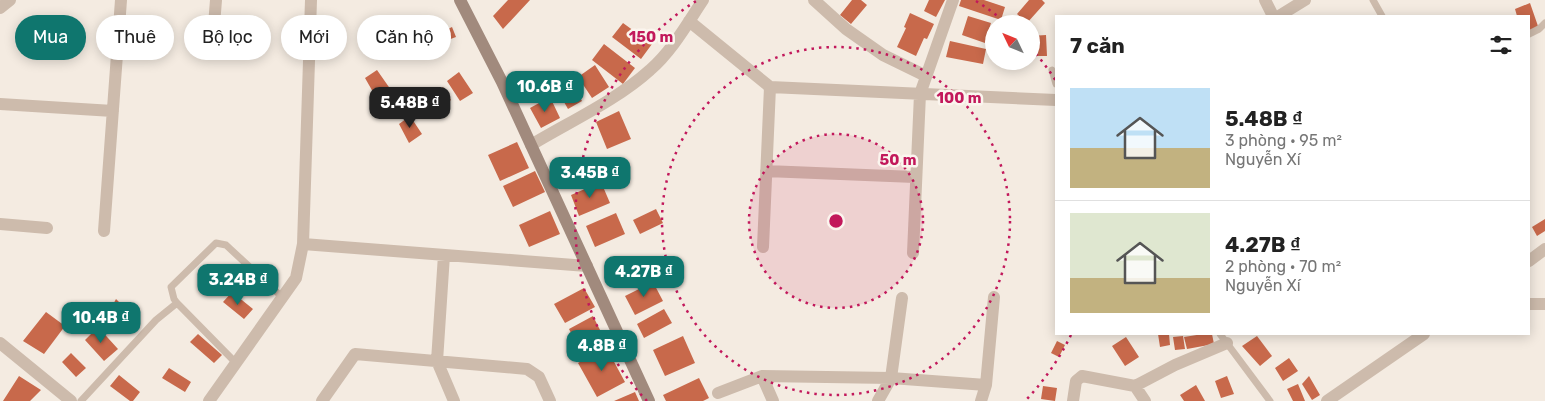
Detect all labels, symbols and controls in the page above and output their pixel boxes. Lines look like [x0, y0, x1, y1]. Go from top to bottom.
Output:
chip: Mua [15, 15, 86, 60]
chip: Thuê [96, 15, 174, 60]
chip: Bộ lọc [184, 15, 271, 60]
chip: Mới [281, 15, 347, 60]
chip: Căn hộ [357, 15, 451, 60]
north arrow [985, 15, 1040, 70]
map controls [985, 15, 1040, 70]
text: 150 m [629, 28, 673, 46]
icon: filters [1487, 31, 1515, 59]
text: 7 căn [1070, 33, 1125, 58]
pin: 10.6B ₫ [499, 70, 591, 113]
text: 10.6B ₫ [517, 77, 573, 96]
pin: 5.48B ₫ [364, 86, 456, 129]
text: 100 m [937, 89, 981, 107]
text: 5.48B ₫ [380, 93, 440, 112]
text: 5.48B ₫ [1225, 106, 1303, 131]
icon: home [1110, 108, 1170, 168]
text: 3 phòng · 95 m² [1225, 131, 1342, 150]
text: Nguyễn Xí [1225, 150, 1301, 169]
text: 50 m [880, 151, 916, 169]
pin: 3.45B ₫ [544, 156, 636, 199]
text: 3.45B ₫ [560, 163, 620, 182]
centre of rings [827, 212, 845, 230]
text: 4.27B ₫ [1225, 232, 1301, 257]
icon: home [1110, 233, 1170, 293]
pin: 4.27B ₫ [598, 256, 690, 298]
text: 2 phòng · 70 m² [1225, 257, 1341, 276]
text: 4.27B ₫ [615, 262, 673, 281]
pin: 3.24B ₫ [192, 264, 284, 306]
text: 3.24B ₫ [208, 270, 268, 289]
text: Nguyễn Xí [1225, 276, 1301, 295]
pin: 10.4B ₫ [55, 302, 147, 344]
text: 10.4B ₫ [73, 308, 129, 327]
pin: 4.8B ₫ [561, 330, 643, 372]
text: 4.8B ₫ [577, 336, 627, 355]

